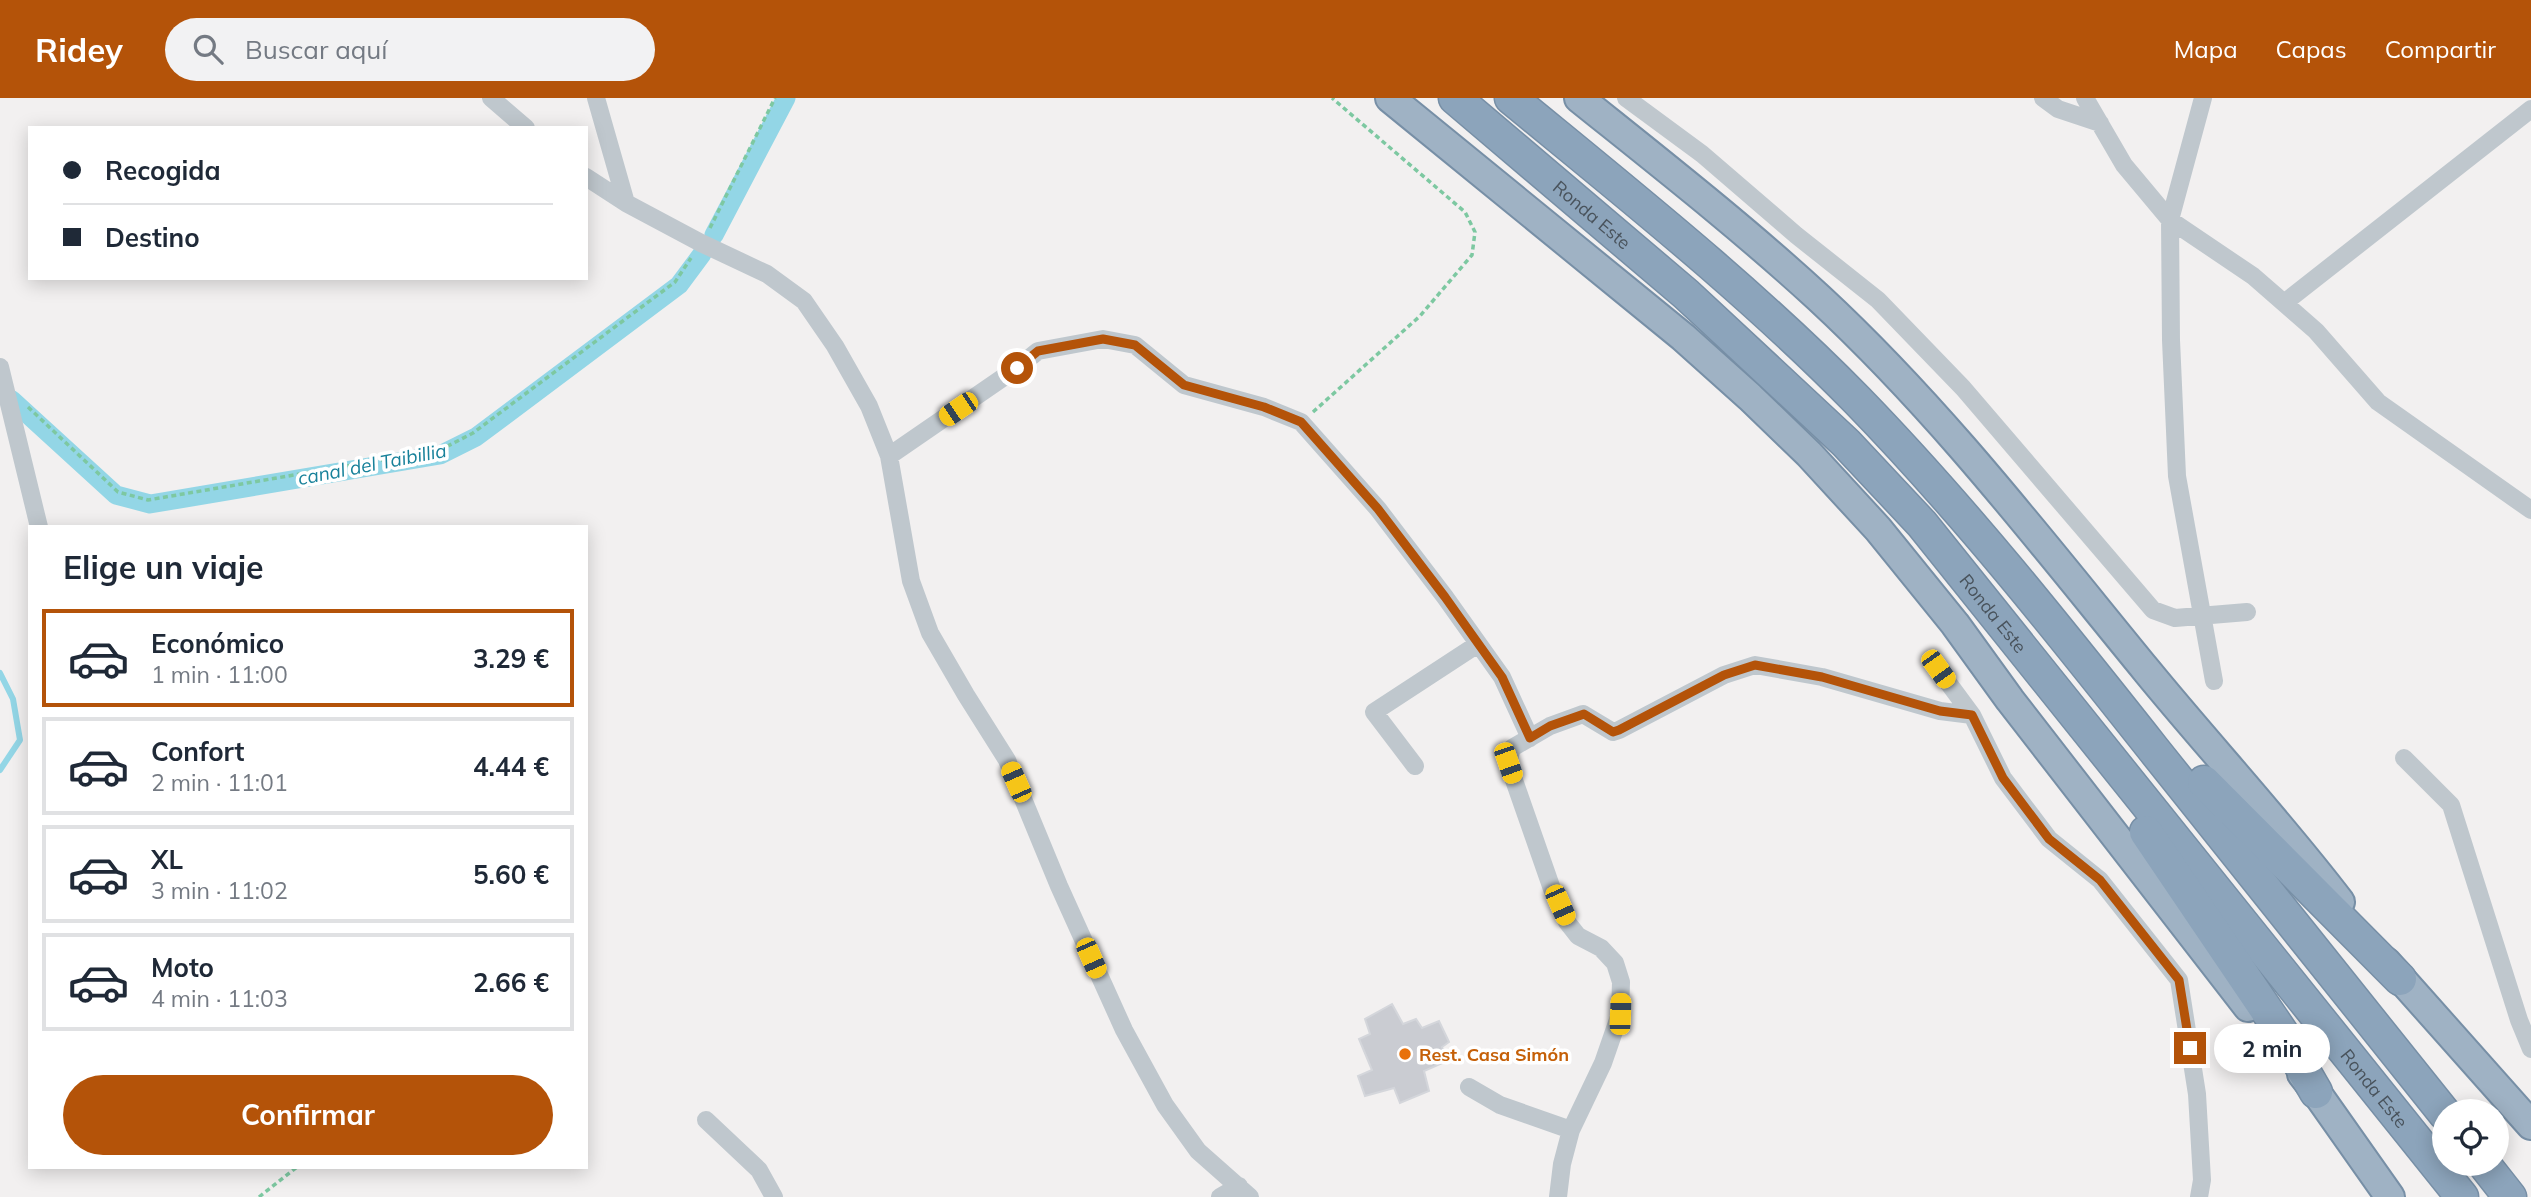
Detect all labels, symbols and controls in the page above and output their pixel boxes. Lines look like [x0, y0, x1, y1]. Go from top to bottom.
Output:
search box [165, 18, 655, 81]
text: Ridey [35, 29, 123, 70]
icon: search [189, 30, 227, 68]
text: Buscar aquí [245, 33, 388, 66]
text: Mapa [2174, 34, 2238, 64]
text: Capas [2276, 34, 2347, 64]
text: Compartir [2385, 34, 2496, 64]
text: Recogida [105, 154, 221, 187]
street label: Ronda Este [1549, 175, 1636, 254]
text: Destino [105, 221, 200, 254]
route start [1001, 352, 1033, 384]
car [935, 389, 982, 429]
water label: canal del Taibillia [296, 438, 448, 490]
text: Elige un viaje [63, 547, 264, 587]
street label: Ronda Este [1955, 569, 2032, 657]
icon: car [67, 627, 130, 690]
text: Económico [151, 627, 284, 660]
text: 3.29 € [473, 642, 549, 675]
car [1918, 646, 1959, 692]
text: 1 min · 11:00 [151, 660, 288, 689]
icon: car [67, 735, 130, 798]
text: Confort [151, 735, 244, 768]
car [1492, 740, 1525, 786]
text: 4.44 € [473, 750, 549, 783]
car [998, 759, 1035, 805]
text: 2 min · 11:01 [151, 768, 288, 797]
icon: car [67, 843, 130, 906]
text: XL [151, 843, 183, 876]
text: 5.60 € [473, 858, 549, 891]
text: 3 min · 11:02 [151, 876, 288, 905]
car [1542, 882, 1579, 928]
car [1073, 935, 1110, 981]
icon: car [67, 951, 130, 1014]
text: Moto [151, 951, 214, 984]
text: 2.66 € [473, 966, 549, 999]
text: 4 min · 11:03 [151, 984, 288, 1013]
car [1609, 993, 1632, 1035]
callout: 2 min [2214, 1024, 2330, 1072]
route end [2174, 1032, 2206, 1064]
text: 2 min [2242, 1034, 2302, 1063]
place label: Rest. Casa Simón [1419, 1043, 1569, 1066]
street label: Ronda Este [2336, 1044, 2413, 1132]
marker: Rest. Casa Simón [1397, 1046, 1413, 1062]
button: Confirmar [63, 1075, 553, 1155]
map controls [2432, 1099, 2509, 1176]
button: locate [2432, 1099, 2509, 1176]

